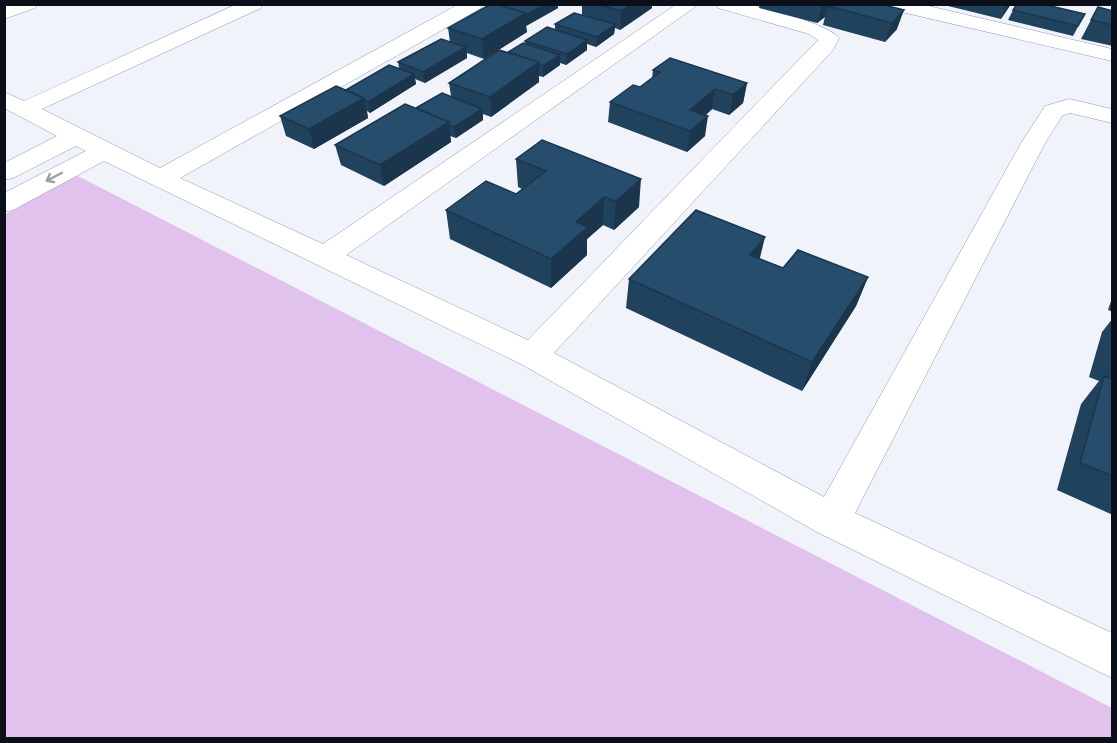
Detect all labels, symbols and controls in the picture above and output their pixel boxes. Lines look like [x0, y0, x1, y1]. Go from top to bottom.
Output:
one-way arrow [46, 171, 63, 183]

